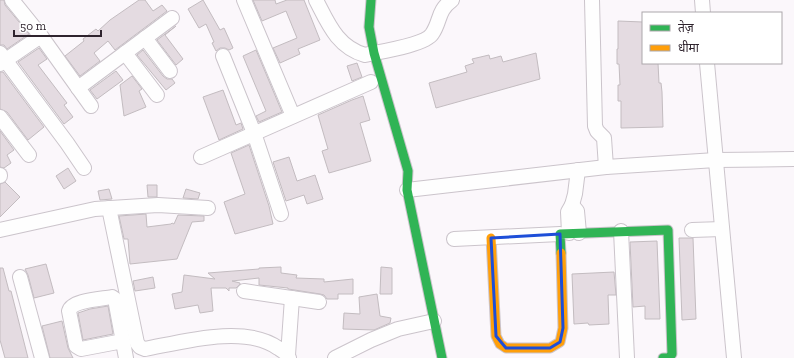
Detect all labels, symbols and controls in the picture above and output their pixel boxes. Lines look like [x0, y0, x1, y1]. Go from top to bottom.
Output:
scale bar [14, 12, 101, 38]
legend [642, 12, 782, 64]
text: 50 m [20, 19, 47, 33]
text: तेज़ [678, 20, 695, 35]
text: धीमा [678, 40, 700, 55]

